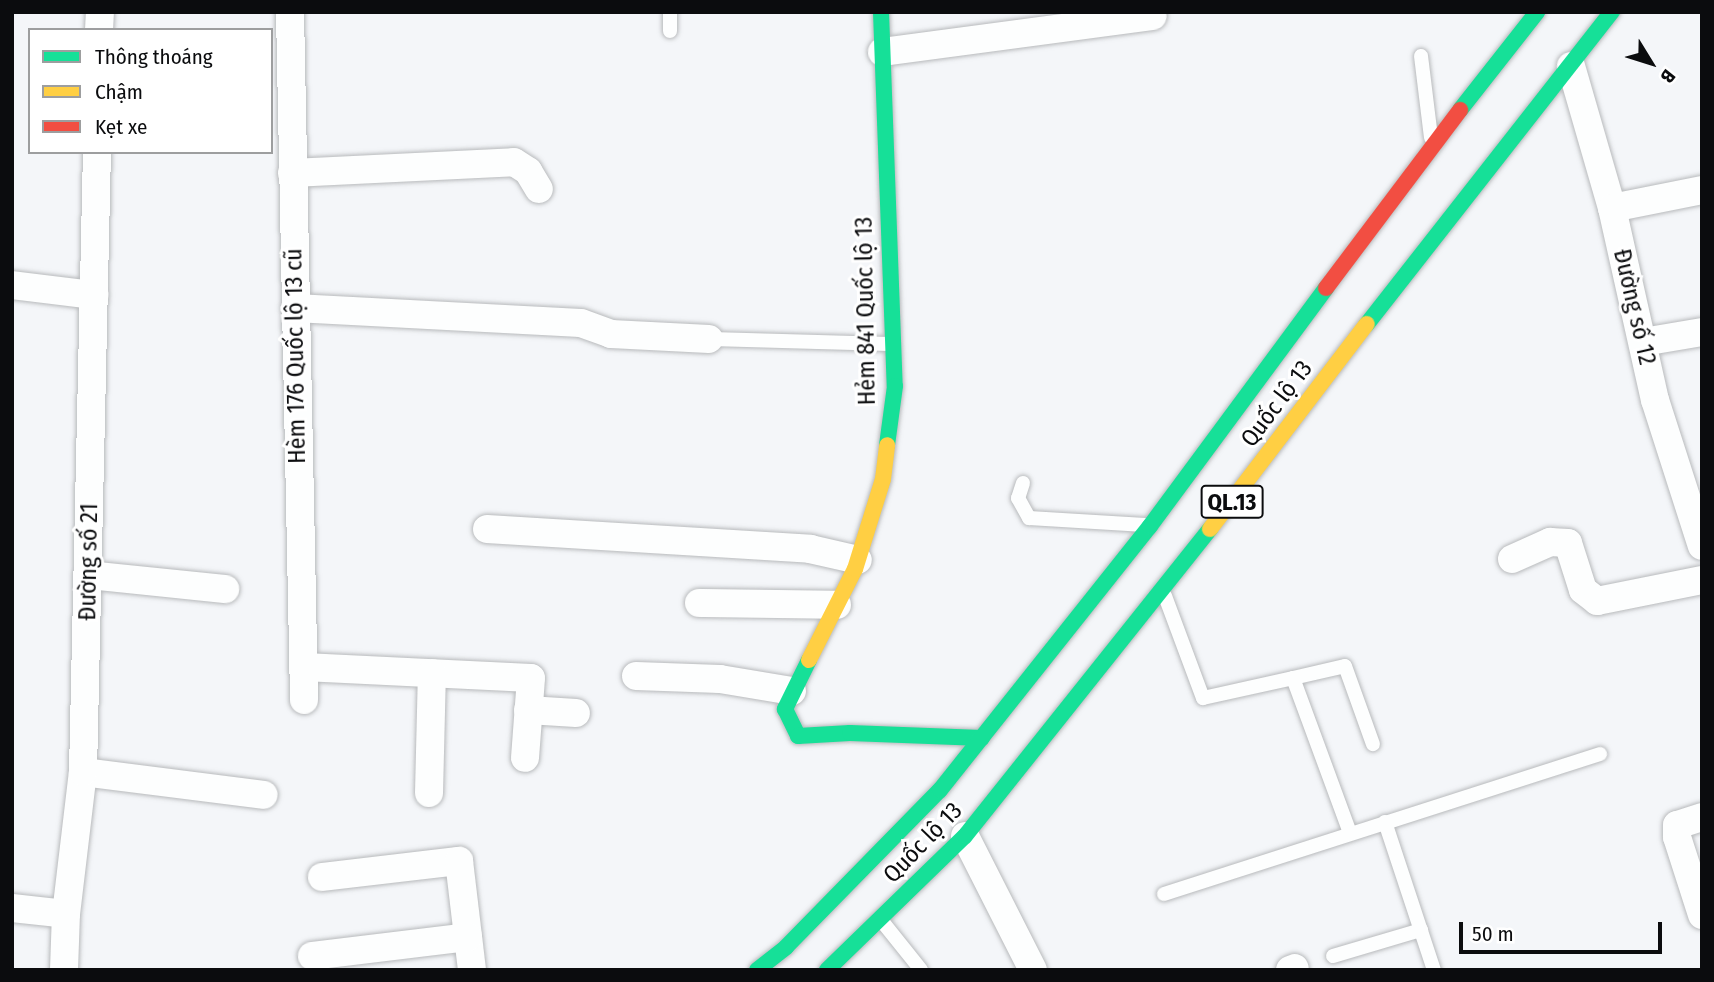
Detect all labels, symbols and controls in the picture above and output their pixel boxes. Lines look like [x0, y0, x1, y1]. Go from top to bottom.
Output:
legend [28, 28, 273, 154]
north arrow [1616, 28, 1686, 98]
text: Thông thoáng [95, 44, 213, 70]
text: B [1656, 65, 1680, 88]
text: Chậm [95, 79, 143, 105]
text: Kẹt xe [95, 114, 147, 140]
street label: Hẻm 841 Quốc lộ 13 [850, 216, 882, 406]
street label: Đường số 12 [1607, 246, 1661, 368]
street label: Hèm 176 Quốc lộ 13 cũ [280, 248, 312, 464]
street label: Quốc lộ 13 [1235, 355, 1319, 453]
road number: QL.13 [1200, 482, 1264, 522]
street label: Đường số 21 [74, 503, 104, 621]
street label: Quốc lộ 13 [878, 797, 968, 889]
scale bar [1462, 908, 1665, 952]
text: 50 m [1472, 921, 1514, 947]

